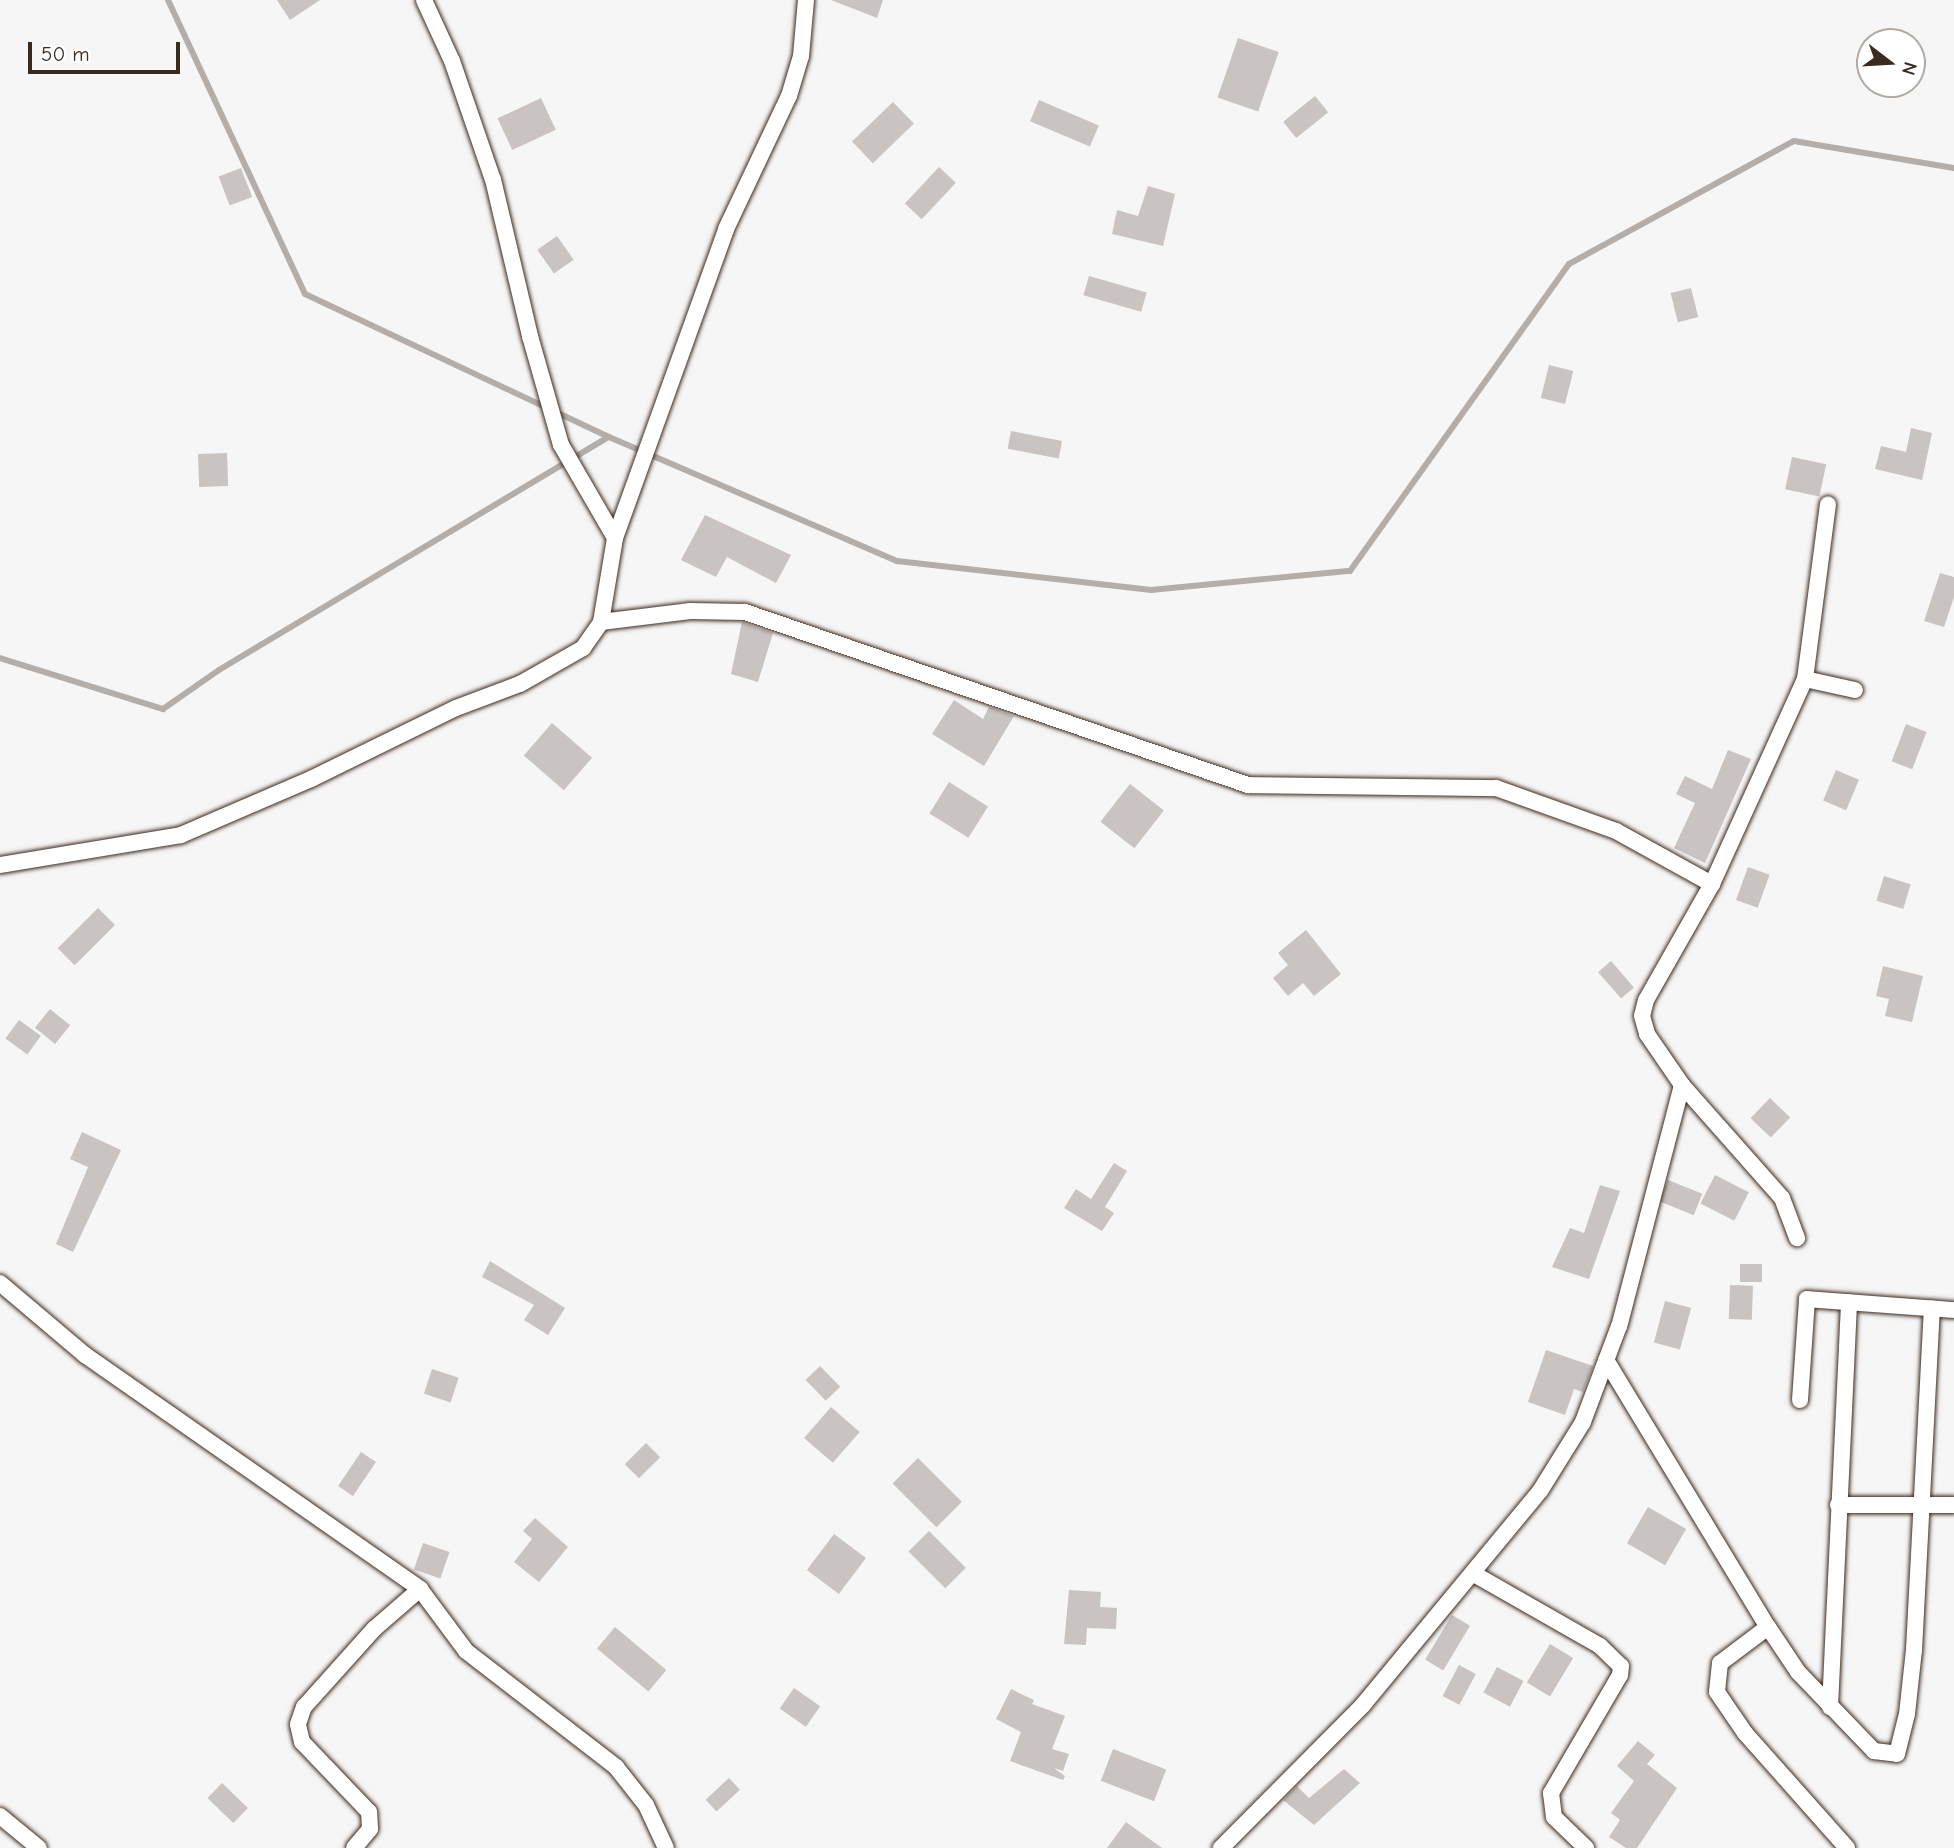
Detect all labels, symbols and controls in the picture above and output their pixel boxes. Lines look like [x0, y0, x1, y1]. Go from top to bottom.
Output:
scale bar [32, 28, 184, 72]
north arrow [1856, 28, 1926, 98]
text: 50 m [41, 42, 90, 66]
text: N [1897, 59, 1922, 78]

